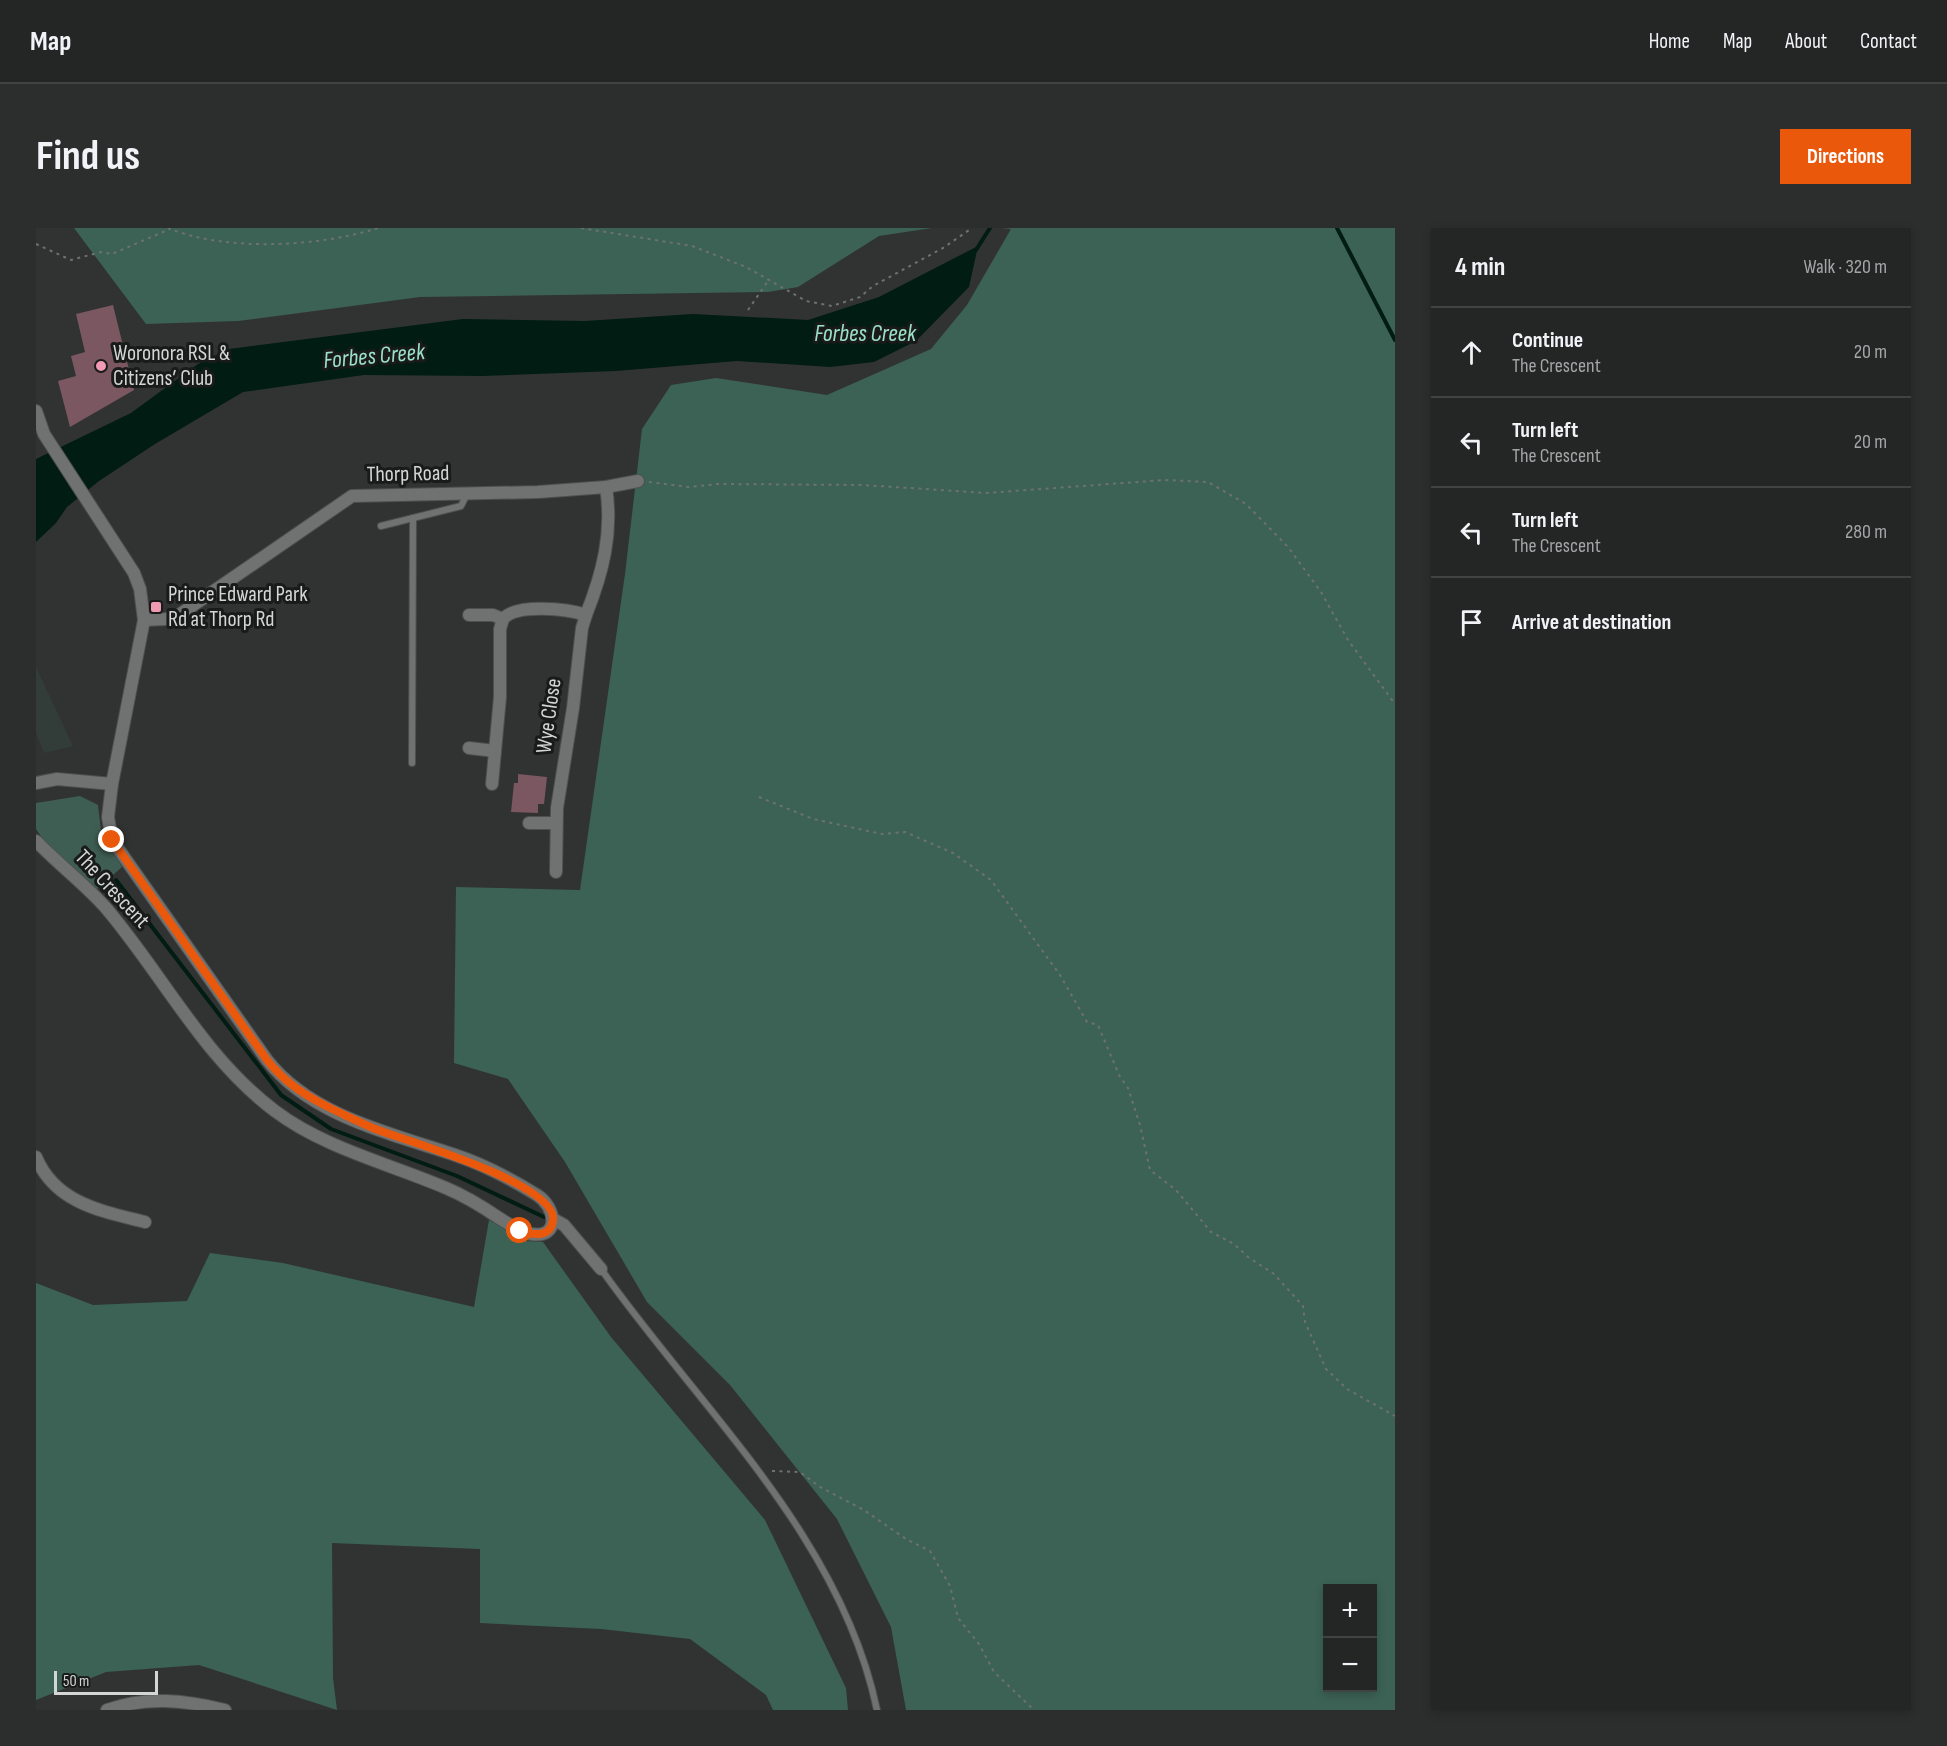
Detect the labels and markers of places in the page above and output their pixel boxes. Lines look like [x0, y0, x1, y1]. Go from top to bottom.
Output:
place label: Woronora RSL & Citizens’ Club [113, 340, 230, 392]
marker: Woronora RSL & Citizens’ Club [94, 359, 108, 373]
place label: Prince Edward Park Rd at Thorp Rd [168, 581, 308, 633]
marker: Prince Edward Park Rd at Thorp Rd [149, 600, 163, 614]

